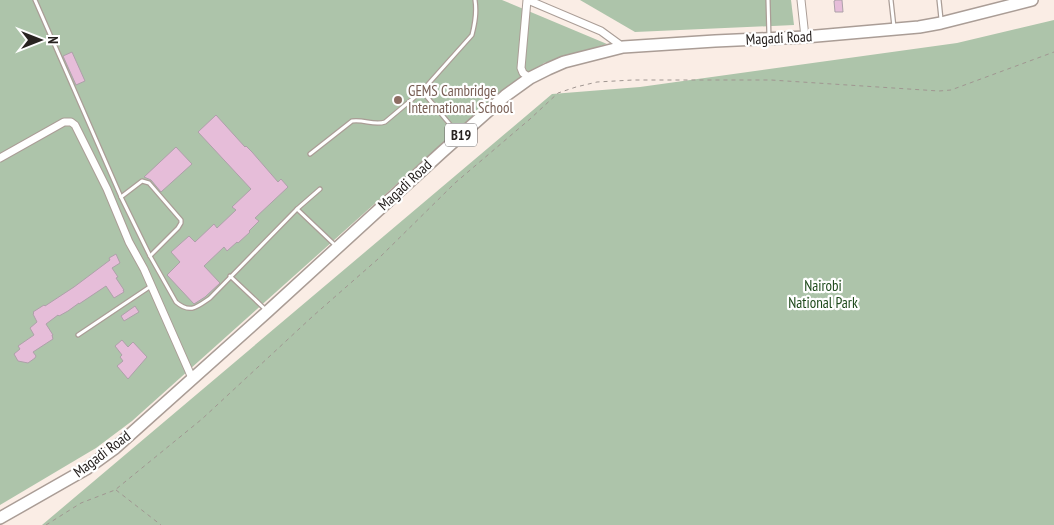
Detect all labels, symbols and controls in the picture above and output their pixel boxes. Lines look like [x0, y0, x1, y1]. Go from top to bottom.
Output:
north arrow [15, 15, 65, 65]
street label: Magadi Road [745, 26, 813, 49]
text: N [44, 36, 62, 44]
place label: GEMS Cambridge International School [408, 81, 513, 117]
marker: GEMS Cambridge International School [392, 94, 404, 106]
road number: B19 [445, 124, 477, 146]
street label: Magadi Road [374, 155, 435, 214]
park label: Nairobi National Park [788, 276, 858, 312]
street label: Magadi Road [69, 426, 134, 481]

